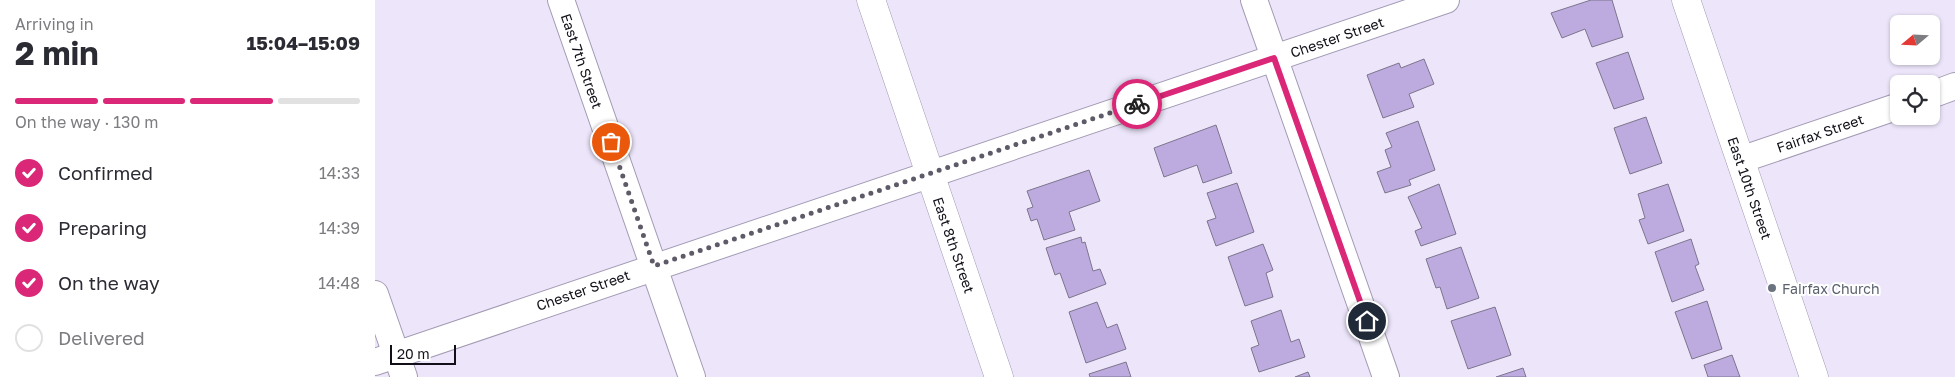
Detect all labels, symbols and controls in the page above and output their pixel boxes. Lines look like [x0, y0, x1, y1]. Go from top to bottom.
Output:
street label: East 7th Street [558, 11, 606, 111]
street label: Chester Street [1288, 13, 1386, 61]
text: Arriving in [15, 14, 94, 34]
north arrow [1890, 15, 1940, 65]
map controls [1890, 15, 1940, 125]
text: 15:04–15:09 [246, 31, 360, 54]
text: 2 min [15, 34, 99, 72]
button: locate [1890, 75, 1940, 125]
courier [1112, 79, 1162, 129]
icon: bike [1123, 90, 1151, 118]
street label: Fairfax Street [1774, 110, 1866, 156]
text: On the way · 130 m [15, 112, 159, 132]
pin [590, 121, 632, 163]
icon: bag [597, 128, 625, 156]
street label: East 10th Street [1724, 134, 1776, 242]
icon: check [15, 159, 43, 187]
text: Confirmed [58, 161, 153, 184]
text: 14:33 [319, 163, 360, 183]
street label: East 8th Street [930, 195, 978, 295]
icon: check [15, 214, 43, 242]
text: Preparing [58, 216, 147, 239]
text: 14:39 [319, 218, 360, 238]
street label: Chester Street [534, 266, 632, 314]
icon: check [15, 269, 43, 297]
text: On the way [58, 271, 160, 294]
text: 14:48 [318, 273, 360, 293]
place label: Fairfax Church [1782, 280, 1880, 297]
marker: Fairfax Church [1766, 282, 1778, 294]
pin [1346, 300, 1388, 342]
icon: home [1353, 307, 1381, 335]
text: Delivered [58, 326, 145, 349]
scale bar [390, 342, 456, 365]
text: 20 m [397, 345, 430, 362]

